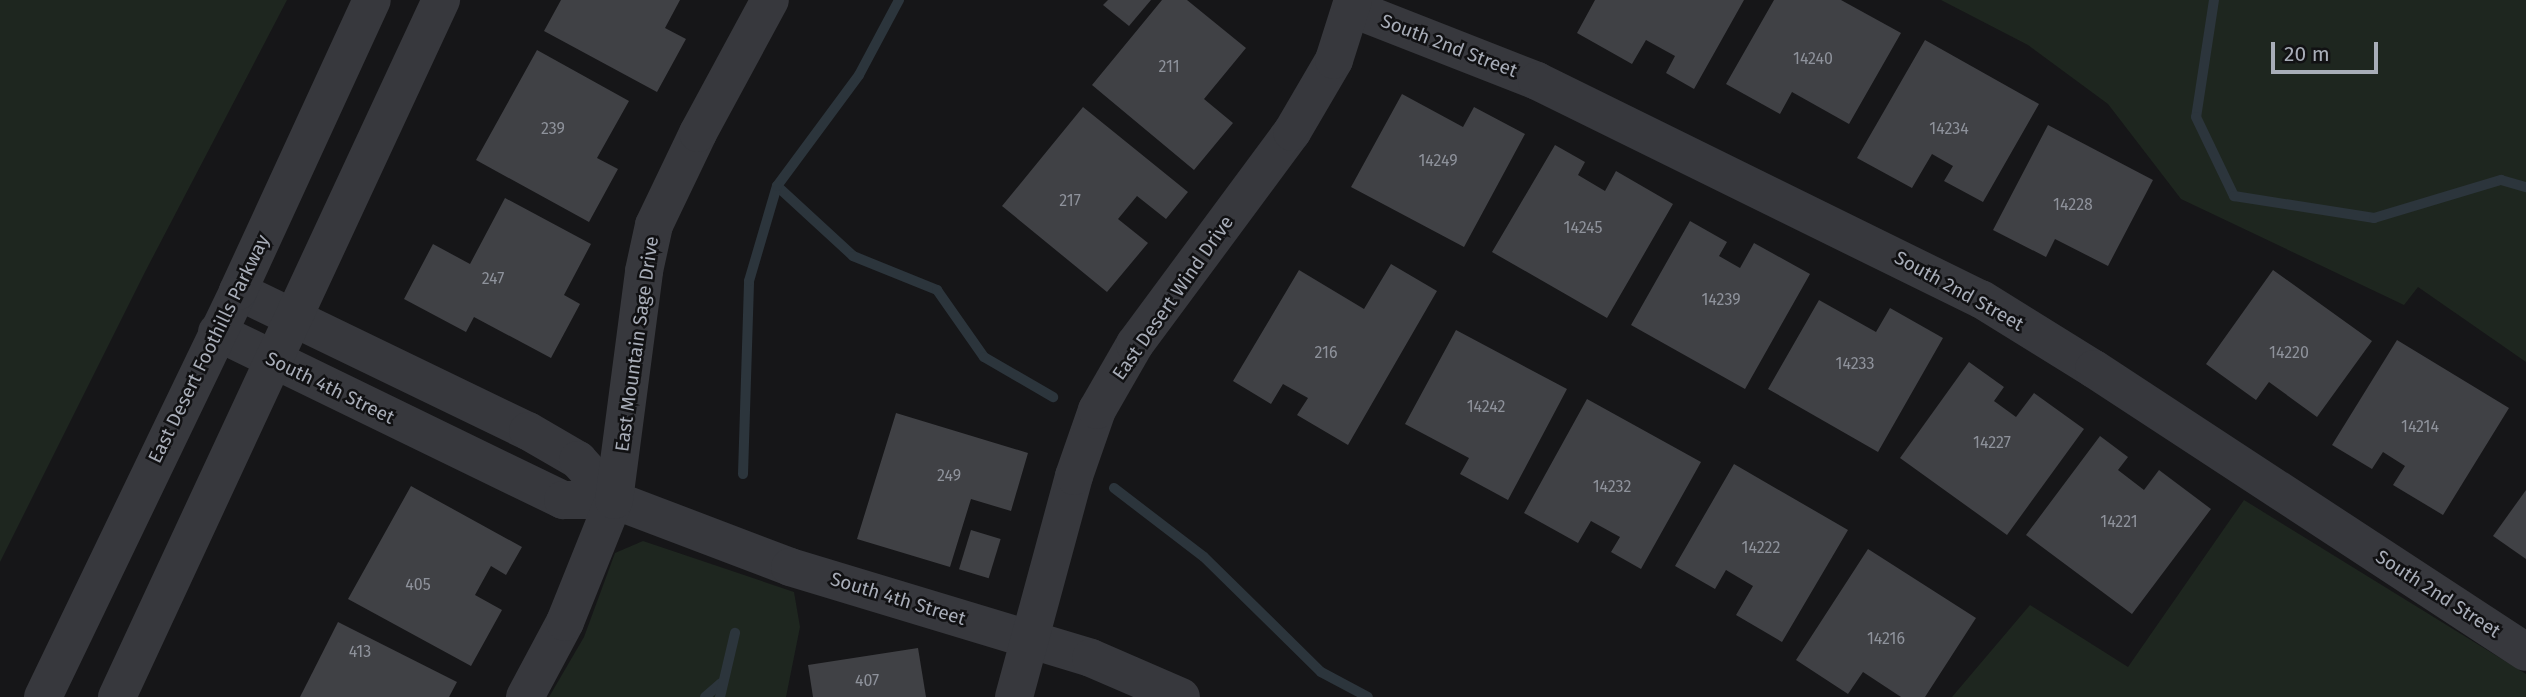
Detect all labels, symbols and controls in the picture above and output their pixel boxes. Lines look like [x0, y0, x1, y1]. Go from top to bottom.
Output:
street label: South 2nd Street [1378, 10, 1520, 82]
scale bar [2274, 28, 2381, 72]
text: 20 m [2284, 41, 2330, 67]
house number: 14240 [1793, 49, 1833, 69]
house number: 211 [1158, 57, 1180, 77]
house number: 239 [541, 119, 565, 139]
house number: 14234 [1929, 119, 1969, 139]
house number: 14249 [1418, 151, 1458, 171]
house number: 217 [1059, 191, 1081, 211]
house number: 14228 [2053, 195, 2093, 215]
street label: East Desert Wind Drive [1108, 212, 1238, 384]
house number: 14245 [1564, 218, 1602, 238]
street label: East Desert Foothills Parkway [144, 231, 274, 467]
street label: East Mountain Sage Drive [611, 235, 663, 453]
street label: South 2nd Street [1890, 246, 2028, 336]
house number: 247 [482, 269, 504, 289]
house number: 14239 [1701, 290, 1741, 310]
house number: 216 [1315, 343, 1337, 363]
house number: 14220 [2269, 343, 2309, 363]
street label: South 4th Street [262, 347, 398, 429]
house number: 14233 [1836, 354, 1874, 374]
house number: 14242 [1467, 397, 1505, 417]
house number: 14214 [2401, 417, 2439, 437]
house number: 14227 [1973, 433, 2011, 453]
house number: 249 [937, 466, 961, 486]
house number: 14232 [1593, 477, 1631, 497]
house number: 14221 [2100, 512, 2138, 532]
house number: 14222 [1742, 538, 1780, 558]
street label: South 2nd Street [2371, 545, 2505, 643]
street label: South 4th Street [828, 568, 968, 630]
house number: 405 [405, 575, 431, 595]
house number: 14216 [1867, 629, 1905, 649]
house number: 413 [349, 642, 371, 662]
house number: 407 [855, 671, 879, 691]

